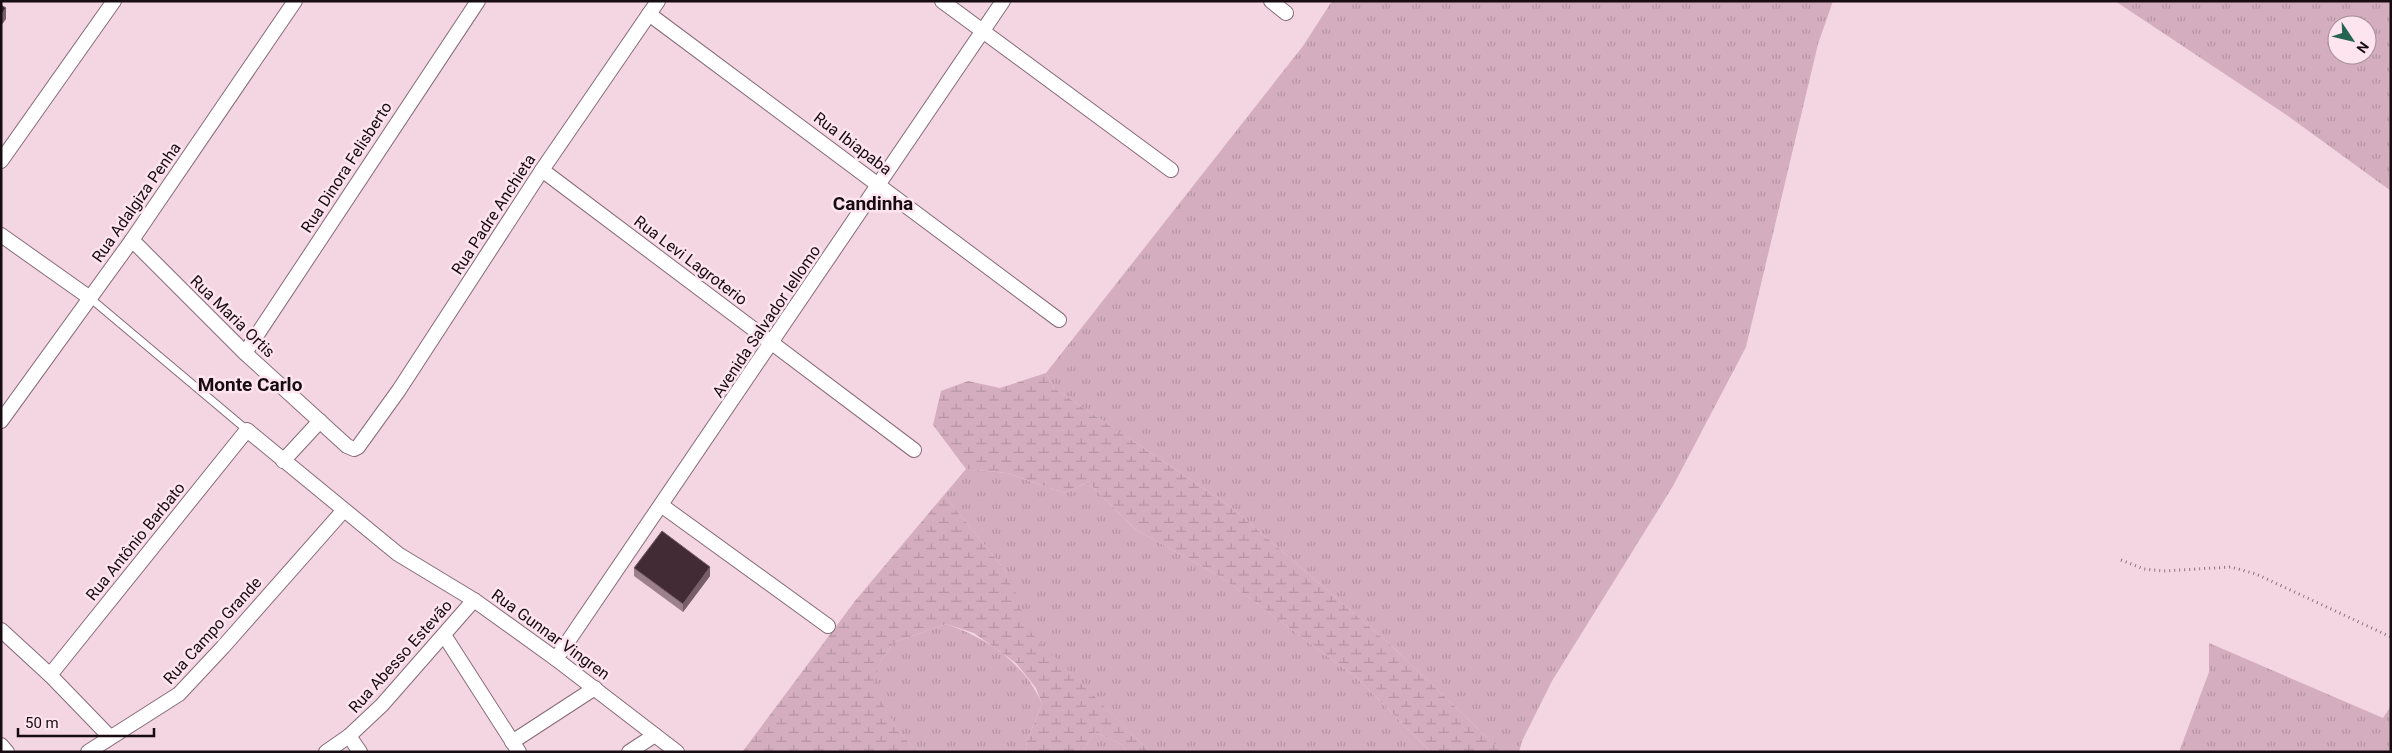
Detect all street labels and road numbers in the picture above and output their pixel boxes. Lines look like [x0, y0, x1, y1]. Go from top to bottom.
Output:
street label: Rua Dinora Felisberto [297, 98, 396, 236]
street label: Rua Ibiapaba [810, 108, 895, 179]
street label: Rua Adalgiza Penha [88, 139, 185, 266]
street label: Rua Padre Anchieta [447, 151, 539, 278]
street label: Rua Levi Lagroterio [630, 212, 751, 309]
street label: Avenida Salvador Iellomo [708, 242, 824, 401]
street label: Rua Maria Ortis [186, 271, 279, 361]
street label: Rua Antônio Barbato [82, 478, 189, 604]
street label: Rua Campo Grande [159, 573, 265, 688]
street label: Rua Gunnar Vingren [488, 585, 613, 684]
street label: Rua Abesso Estevão [345, 596, 456, 717]

